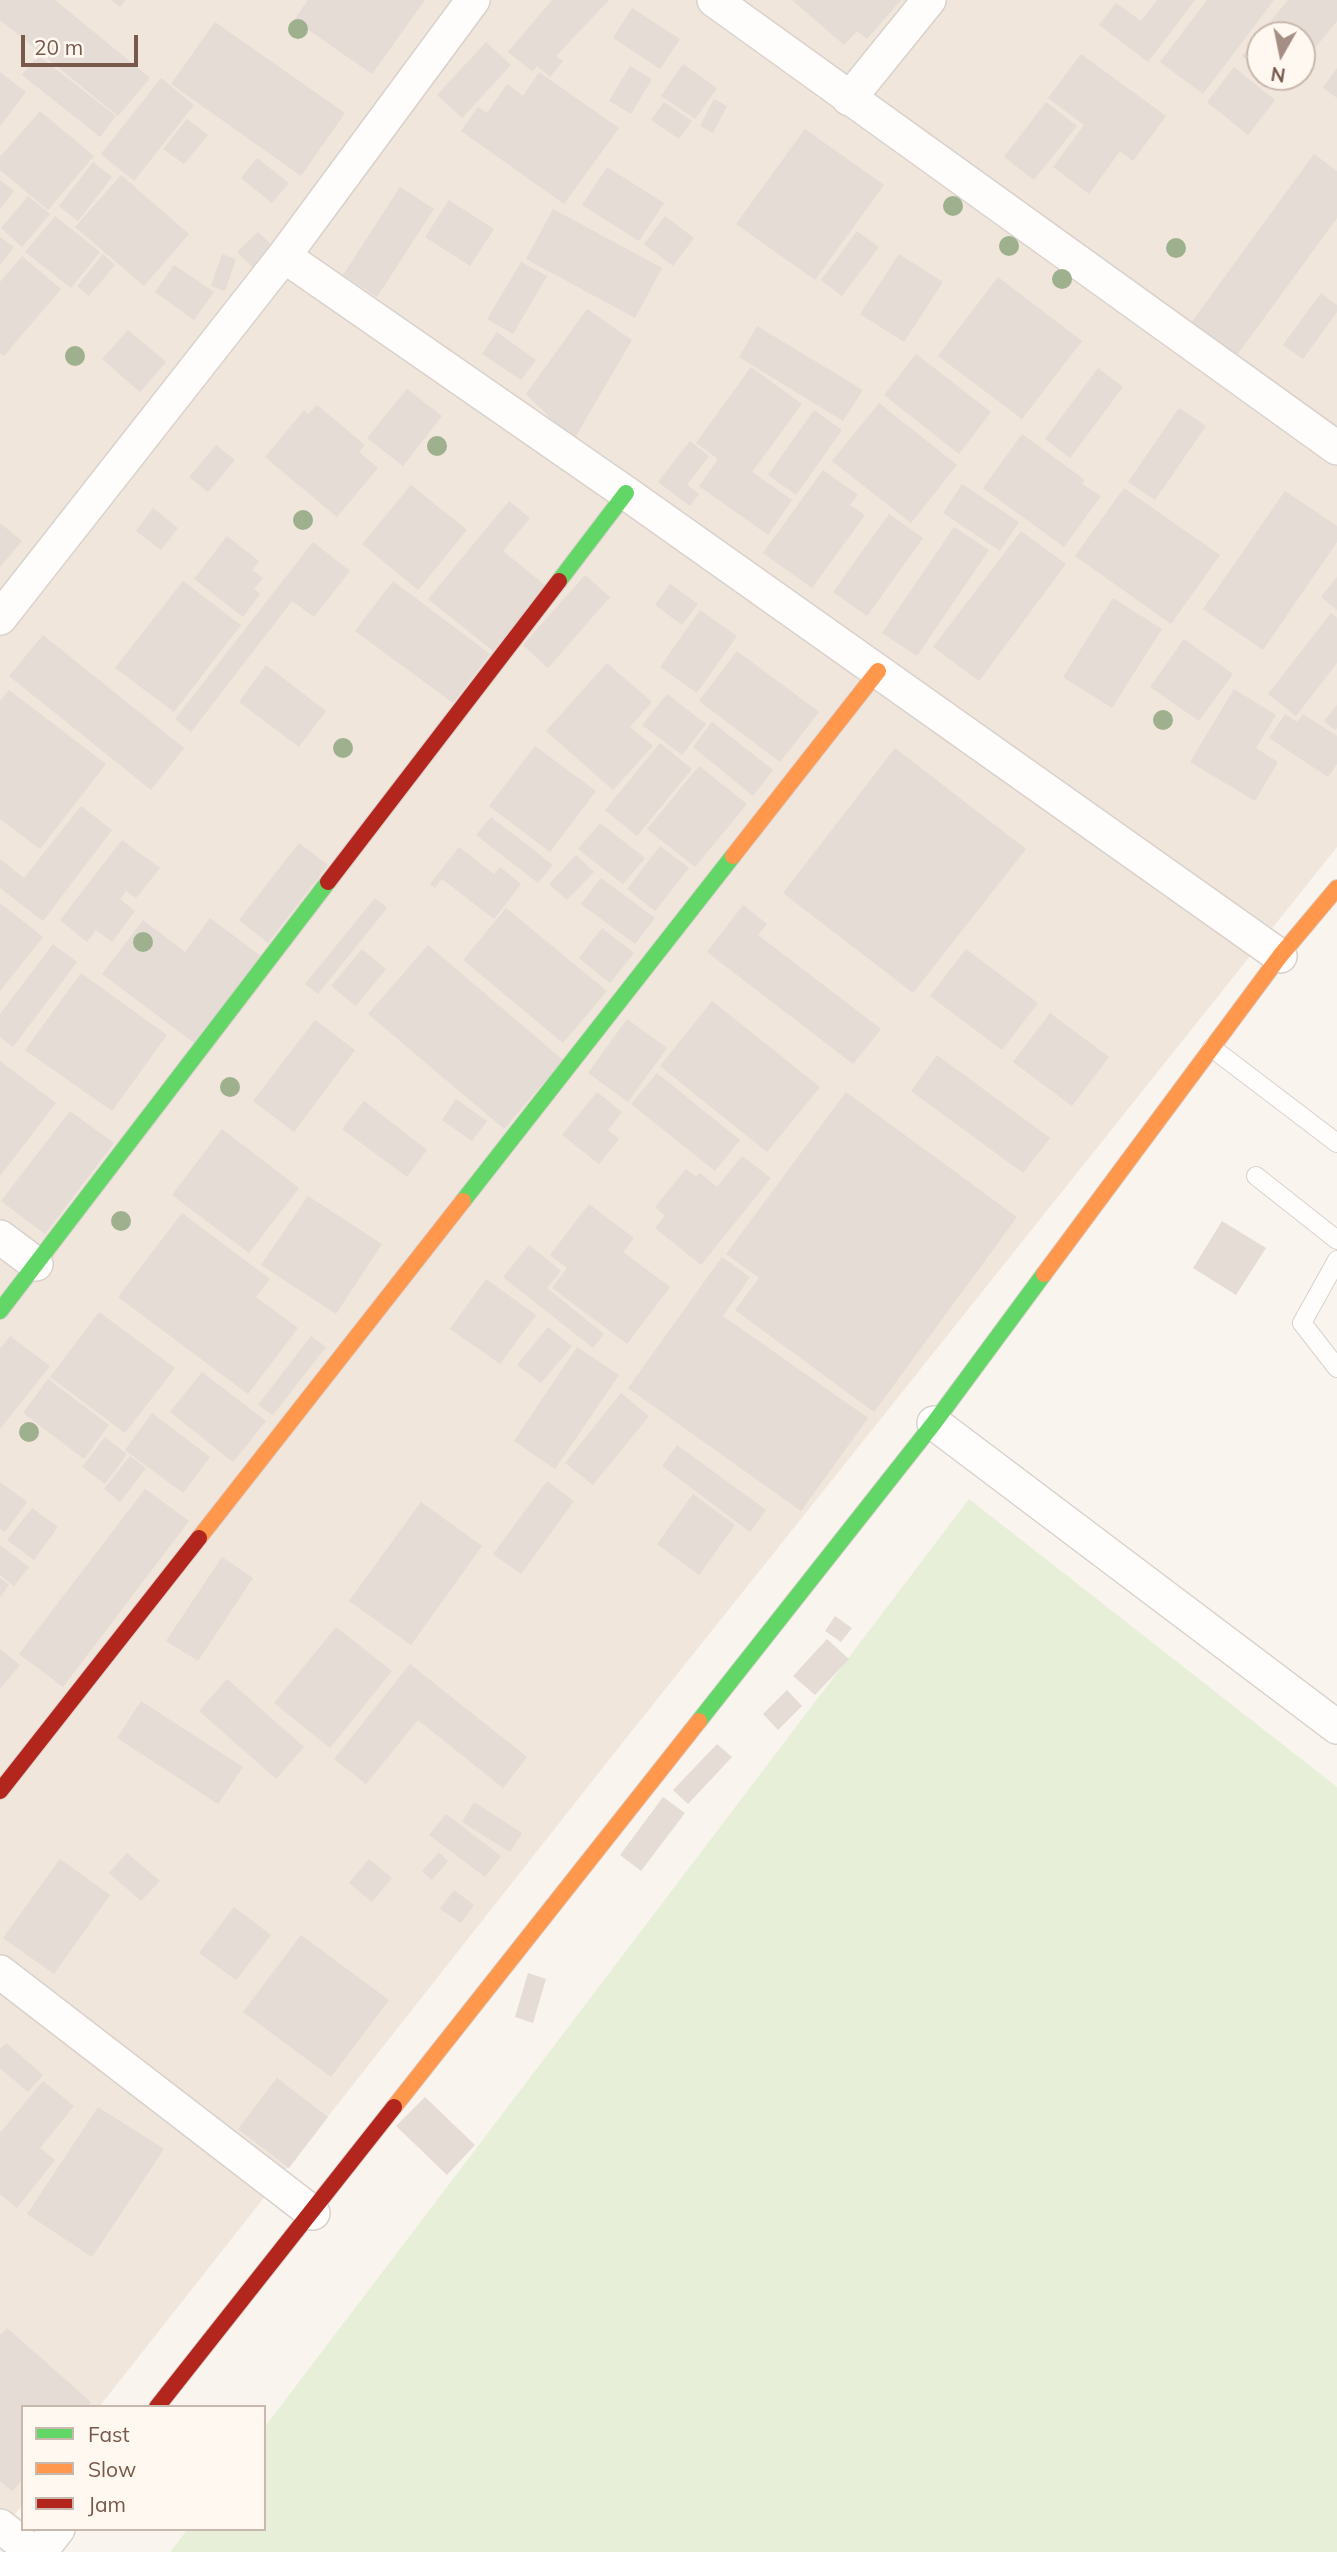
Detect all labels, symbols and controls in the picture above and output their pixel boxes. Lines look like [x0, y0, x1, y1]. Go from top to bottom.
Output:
scale bar [24, 21, 142, 65]
north arrow [1246, 21, 1316, 91]
text: 20 m [34, 34, 83, 60]
text: N [1269, 62, 1287, 88]
legend [21, 2405, 266, 2531]
text: Fast [88, 2421, 130, 2447]
text: Slow [88, 2456, 136, 2482]
text: Jam [88, 2491, 126, 2517]

